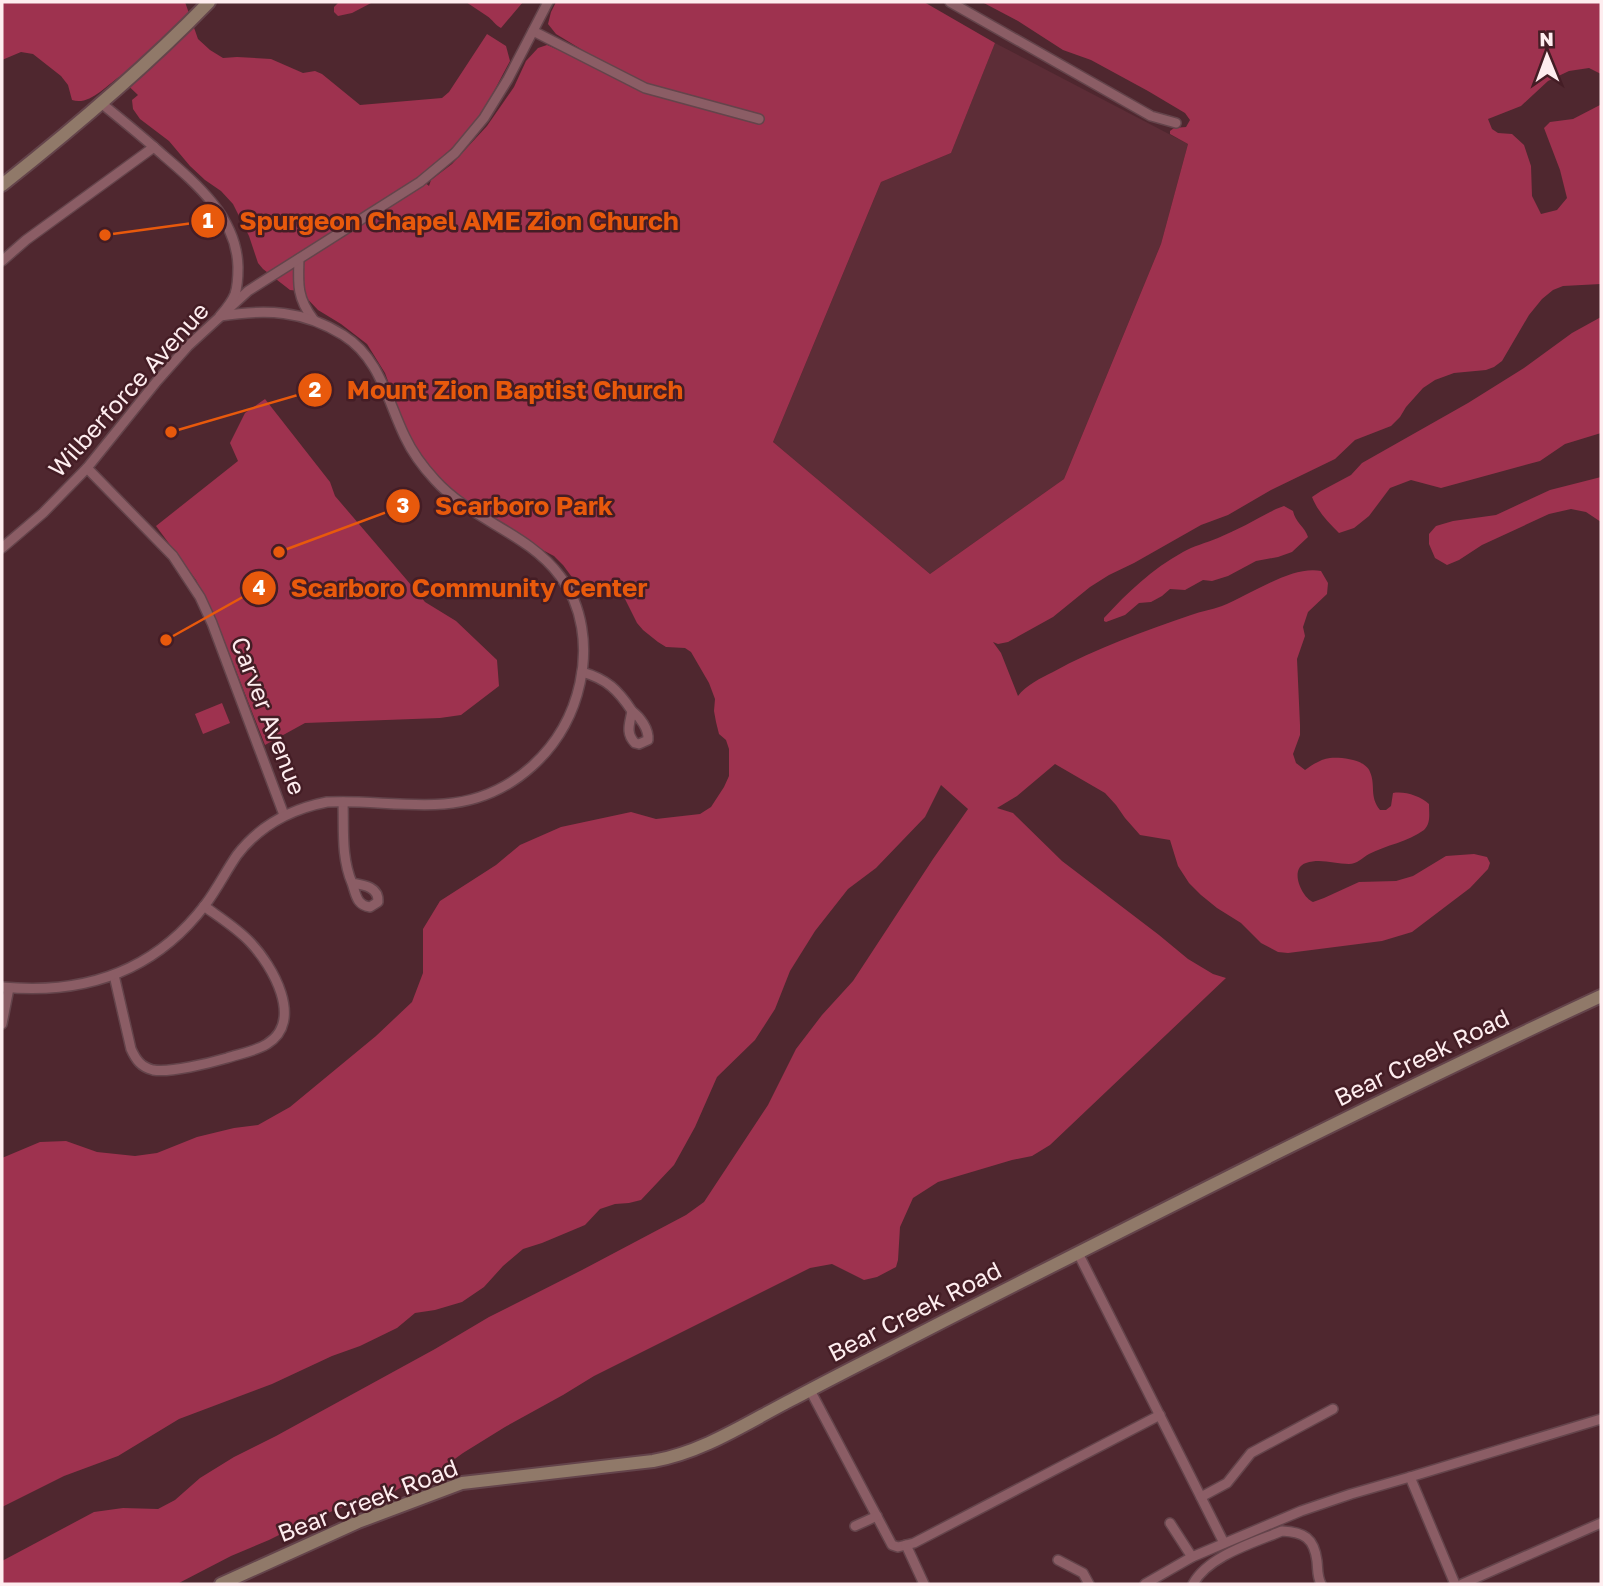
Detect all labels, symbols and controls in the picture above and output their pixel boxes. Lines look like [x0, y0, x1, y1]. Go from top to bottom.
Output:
north arrow [1512, 21, 1582, 91]
text: N [1539, 27, 1554, 50]
callout: Spurgeon Chapel AME Zion Church [191, 197, 693, 244]
text: Spurgeon Chapel AME Zion Church [239, 205, 679, 236]
text: 1 [203, 207, 214, 233]
street label: Wilberforce Avenue [42, 296, 214, 482]
callout: Mount Zion Baptist Church [298, 366, 697, 413]
text: Mount Zion Baptist Church [347, 374, 683, 405]
text: 2 [309, 376, 322, 402]
callout: Scarboro Park [385, 482, 627, 529]
text: Scarboro Park [435, 490, 613, 521]
text: 3 [397, 492, 409, 518]
callout: Scarboro Community Center [241, 564, 661, 611]
text: Scarboro Community Center [290, 572, 648, 603]
text: 4 [252, 574, 266, 600]
street label: Carver Avenue [226, 632, 313, 799]
street label: Bear Creek Road [1329, 1002, 1513, 1111]
street label: Bear Creek Road [823, 1254, 1006, 1367]
street label: Bear Creek Road [273, 1452, 462, 1547]

